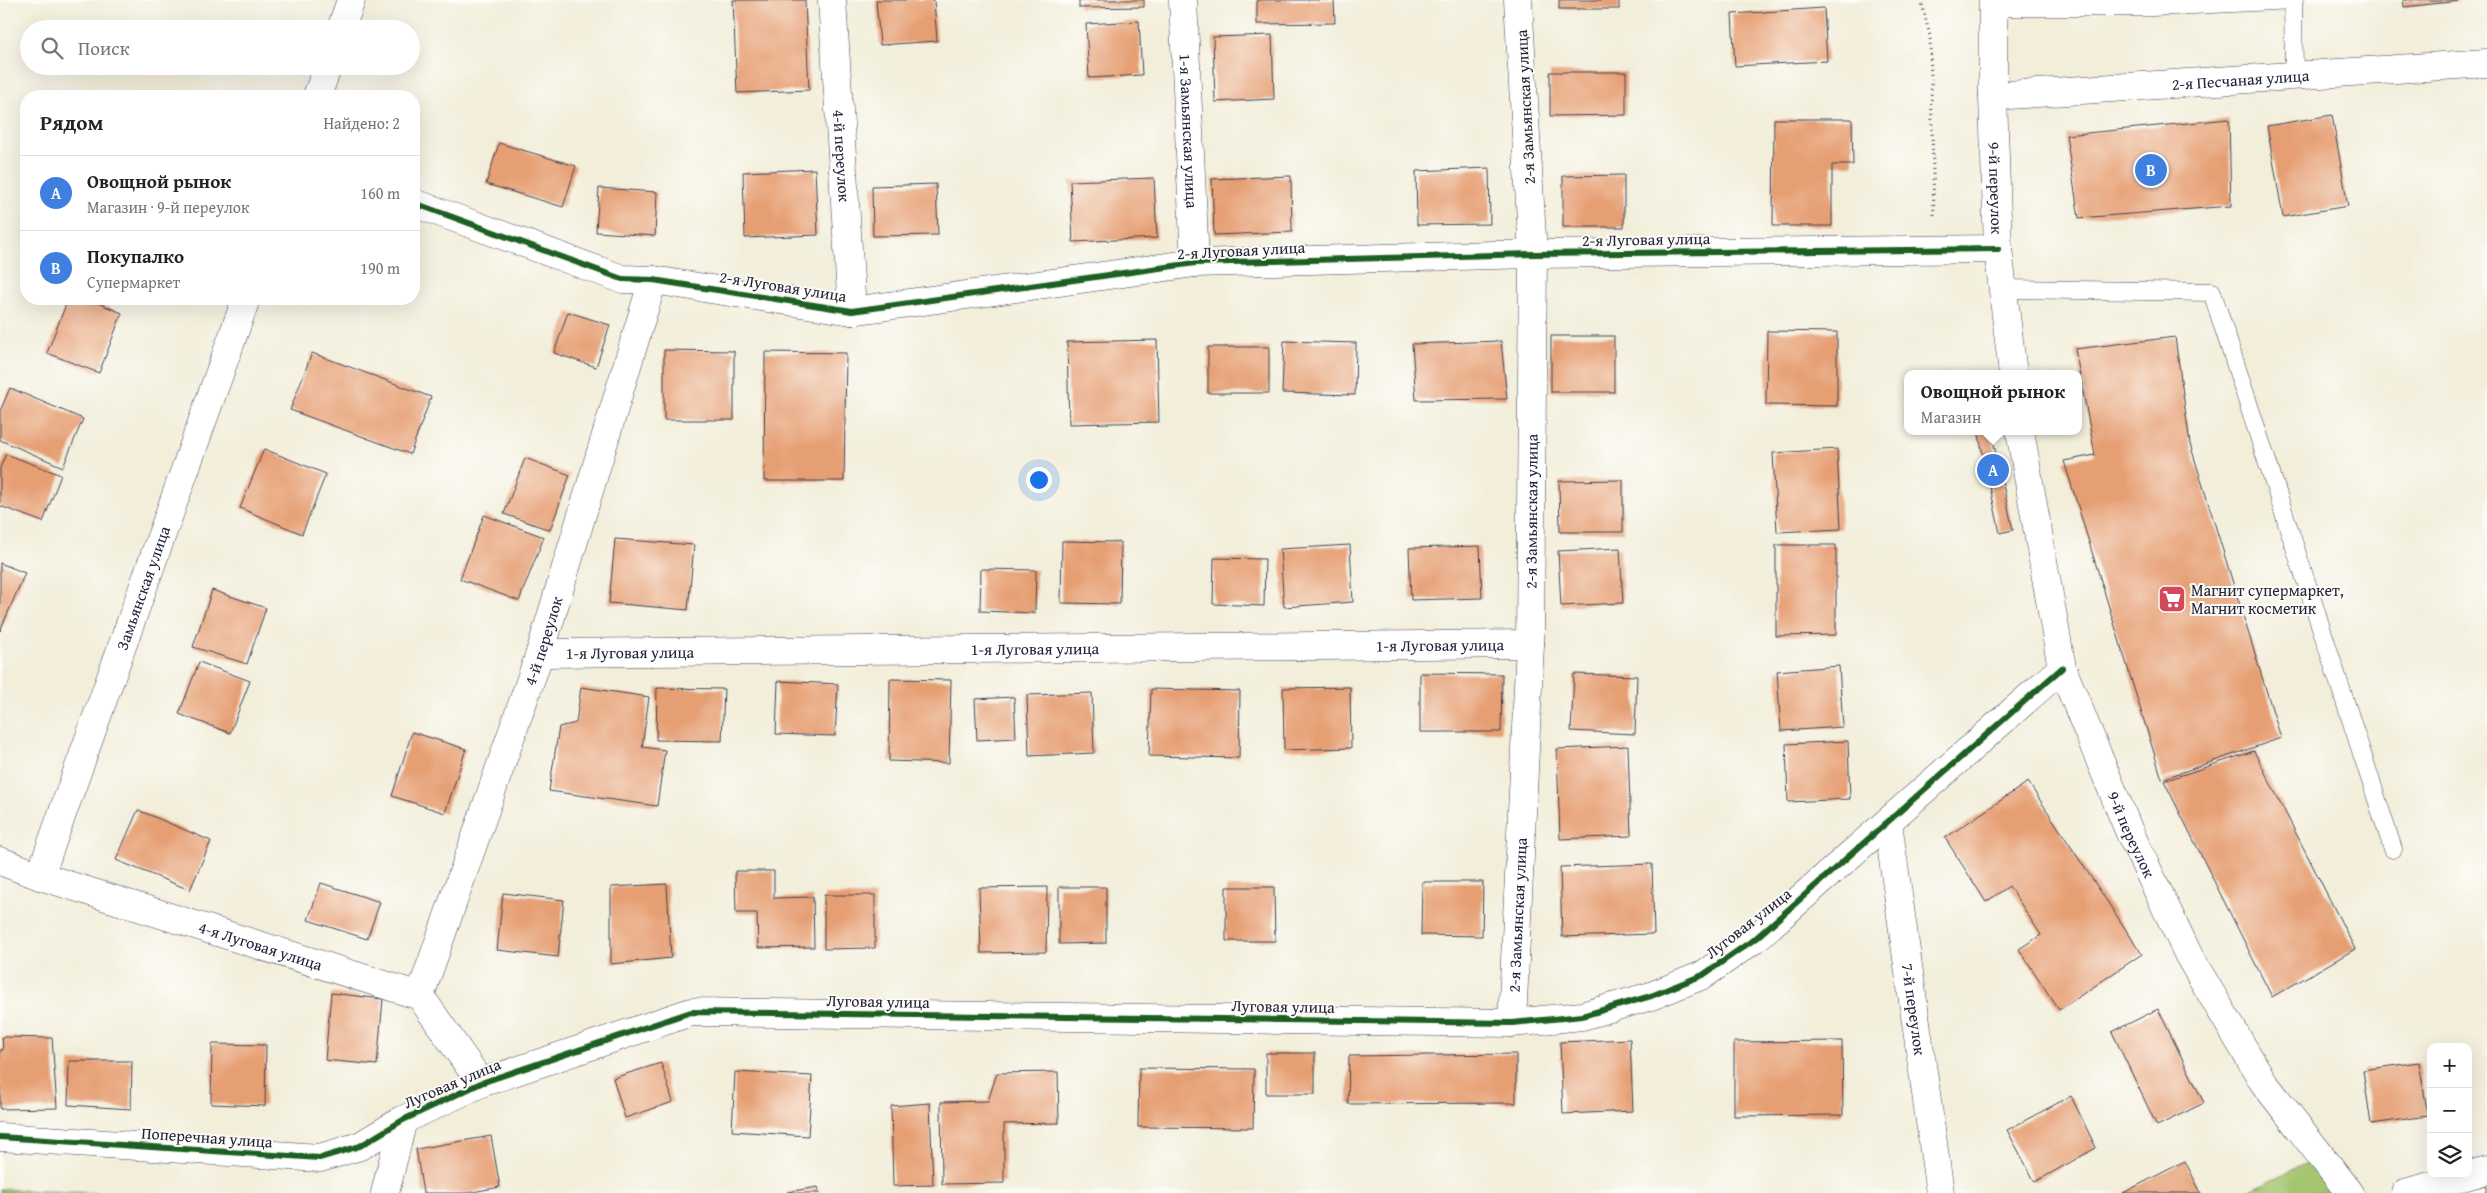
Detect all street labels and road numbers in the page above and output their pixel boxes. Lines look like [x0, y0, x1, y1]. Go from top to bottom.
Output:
street label: 2-я Замьянская улица [1509, 29, 1541, 185]
street label: 1-я Замьянская улица [1173, 53, 1205, 209]
street label: 2-я Песчаная улица [2171, 63, 2310, 96]
street label: 4-й переулок [827, 109, 857, 203]
street label: 9-й переулок [1983, 141, 2010, 235]
street label: 2-я Луговая улица [1582, 226, 1711, 252]
street label: 2-я Луговая улица [1176, 235, 1306, 265]
street label: 2-я Луговая улица [718, 264, 849, 308]
street label: 2-я Замьянская улица [1518, 433, 1544, 589]
street label: Замьянская улица [110, 522, 176, 653]
street label: 4-й переулок [518, 593, 569, 689]
street label: 1-я Луговая улица [1376, 632, 1505, 657]
street label: 1-я Луговая улица [971, 636, 1100, 661]
street label: 1-я Луговая улица [566, 640, 695, 665]
street label: 9-й переулок [2102, 787, 2162, 882]
street label: 2-я Замьянская улица [1501, 837, 1533, 993]
street label: Луговая улица [1700, 881, 1796, 964]
street label: 4-я Луговая улица [196, 915, 326, 977]
street label: 7-й переулок [1896, 962, 1933, 1057]
street label: Луговая улица [826, 988, 930, 1014]
street label: Луговая улица [1231, 993, 1335, 1019]
street label: Луговая улица [400, 1052, 505, 1114]
street label: Поперечная улица [141, 1120, 274, 1154]

